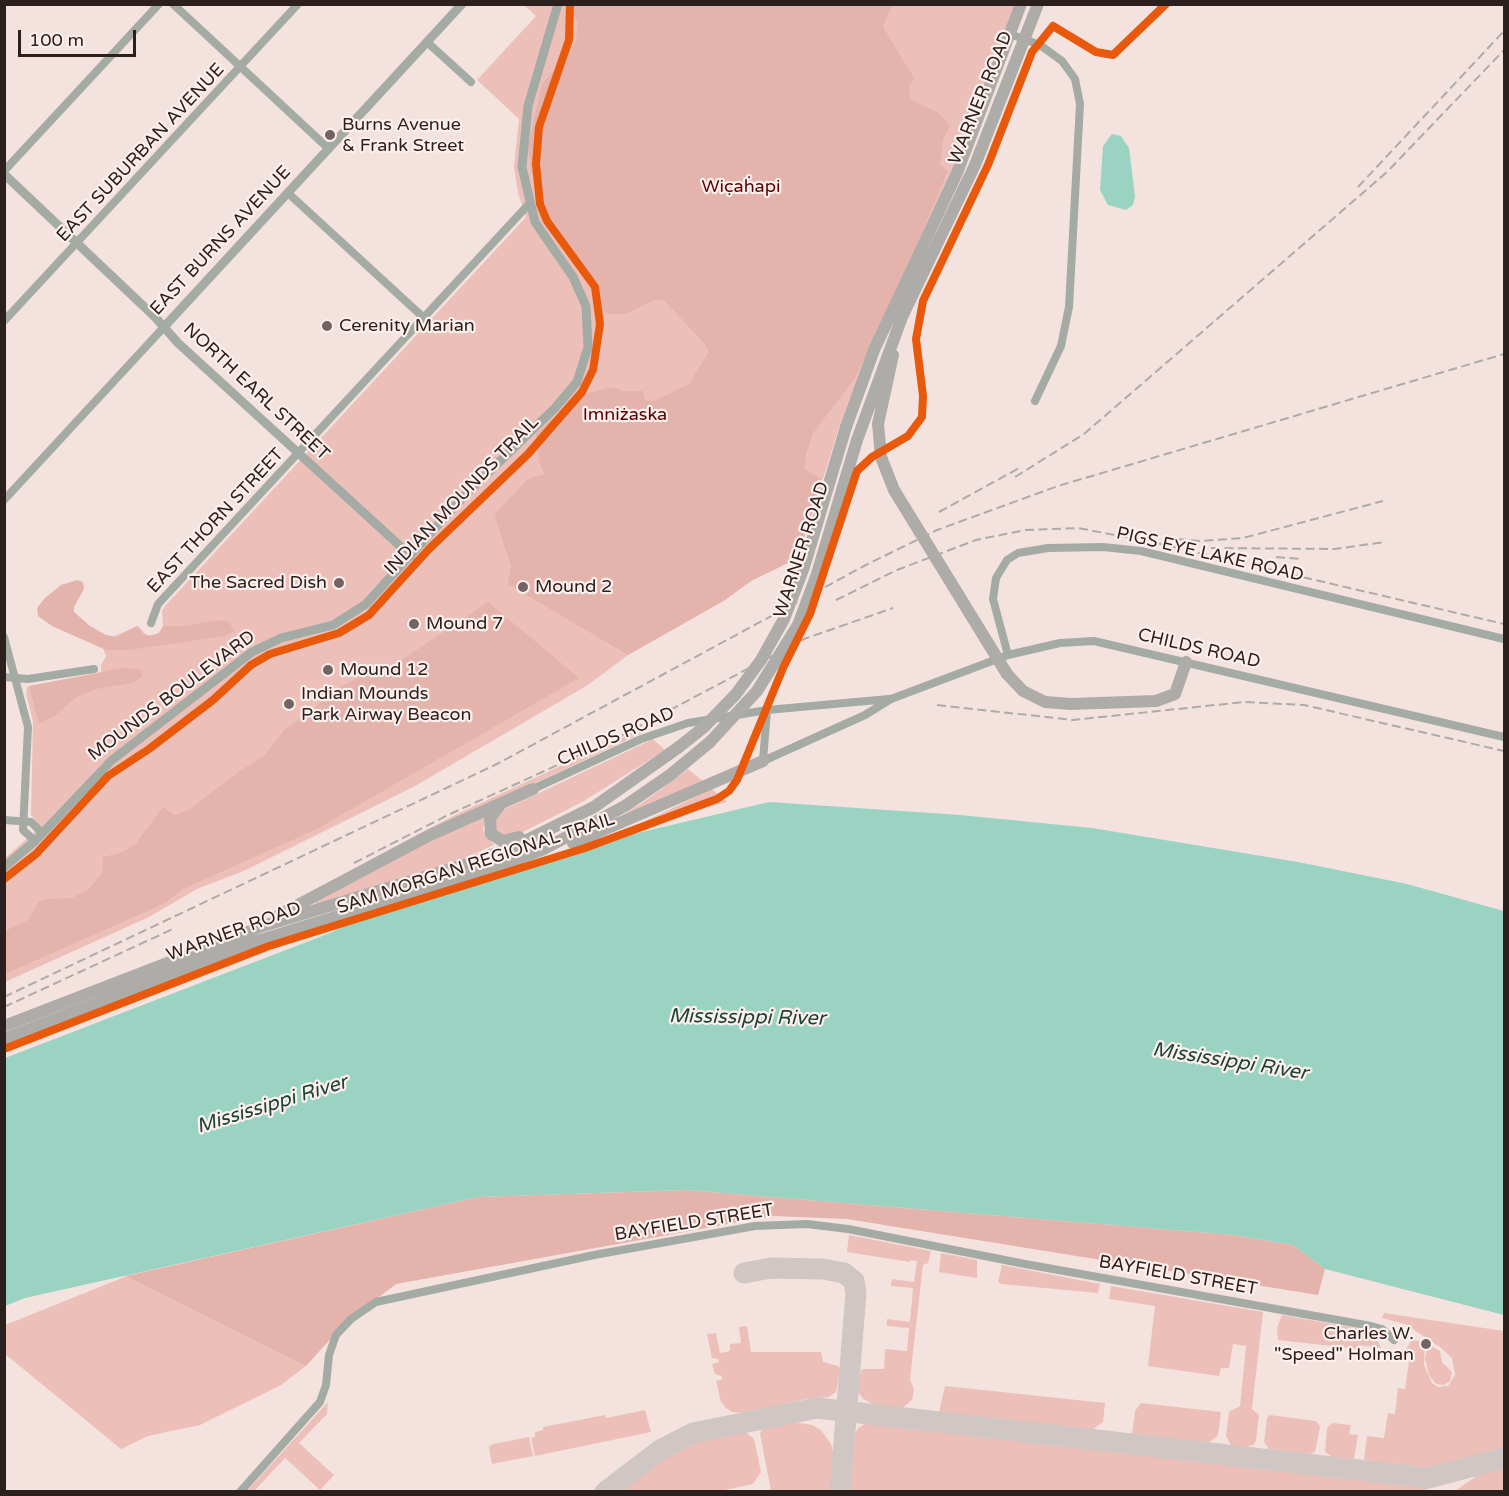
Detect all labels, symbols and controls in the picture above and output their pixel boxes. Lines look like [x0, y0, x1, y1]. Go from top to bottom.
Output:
scale bar [21, 18, 140, 56]
street label: WARNER ROAD [944, 28, 1018, 168]
text: 100 m [29, 29, 84, 51]
street label: EAST SUBURBAN AVENUE [53, 59, 229, 247]
place label: Burns Avenue & Frank Street [342, 114, 464, 156]
marker: Burns Avenue & Frank Street [323, 128, 337, 142]
street label: EAST BURNS AVENUE [146, 162, 296, 320]
park label: Wic̣aḣapi [701, 176, 781, 198]
place label: Cerenity Marian [339, 315, 475, 337]
street label: NORTH EARL STREET [178, 319, 334, 465]
marker: Cerenity Marian [320, 319, 334, 333]
park label: Imniżaska [583, 404, 667, 426]
street label: INDIAN MOUNDS TRAIL [380, 412, 544, 580]
street label: EAST THORN STREET [143, 444, 289, 598]
street label: WARNER ROAD [770, 479, 834, 621]
street label: PIGS EYE LAKE ROAD [1114, 523, 1306, 587]
place label: The Sacred Dish [189, 572, 327, 594]
marker: The Sacred Dish [332, 576, 346, 590]
place label: Mound 2 [535, 576, 612, 598]
marker: Mound 2 [516, 580, 530, 594]
place label: Mound 7 [426, 613, 503, 635]
marker: Mound 7 [407, 617, 421, 631]
street label: CHILDS ROAD [1136, 624, 1262, 674]
street label: MOUNDS BOULEVARD [84, 626, 260, 766]
place label: Mound 12 [340, 659, 429, 681]
marker: Mound 12 [321, 663, 335, 677]
place label: Indian Mounds Park Airway Beacon [301, 683, 471, 726]
marker: Indian Mounds Park Airway Beacon [282, 697, 296, 711]
street label: CHILDS ROAD [554, 703, 678, 771]
street label: SAM MORGAN REGIONAL TRAIL [334, 809, 618, 919]
street label: WARNER ROAD [164, 898, 304, 966]
water label: Mississippi River [669, 1005, 825, 1031]
water label: Mississippi River [1151, 1038, 1309, 1086]
water label: Mississippi River [194, 1071, 350, 1139]
street label: BAYFIELD STREET [613, 1200, 775, 1246]
street label: BAYFIELD STREET [1097, 1251, 1259, 1301]
place label: Charles W. "Speed" Holman [1274, 1323, 1414, 1366]
marker: Charles W. "Speed" Holman [1419, 1337, 1433, 1351]

